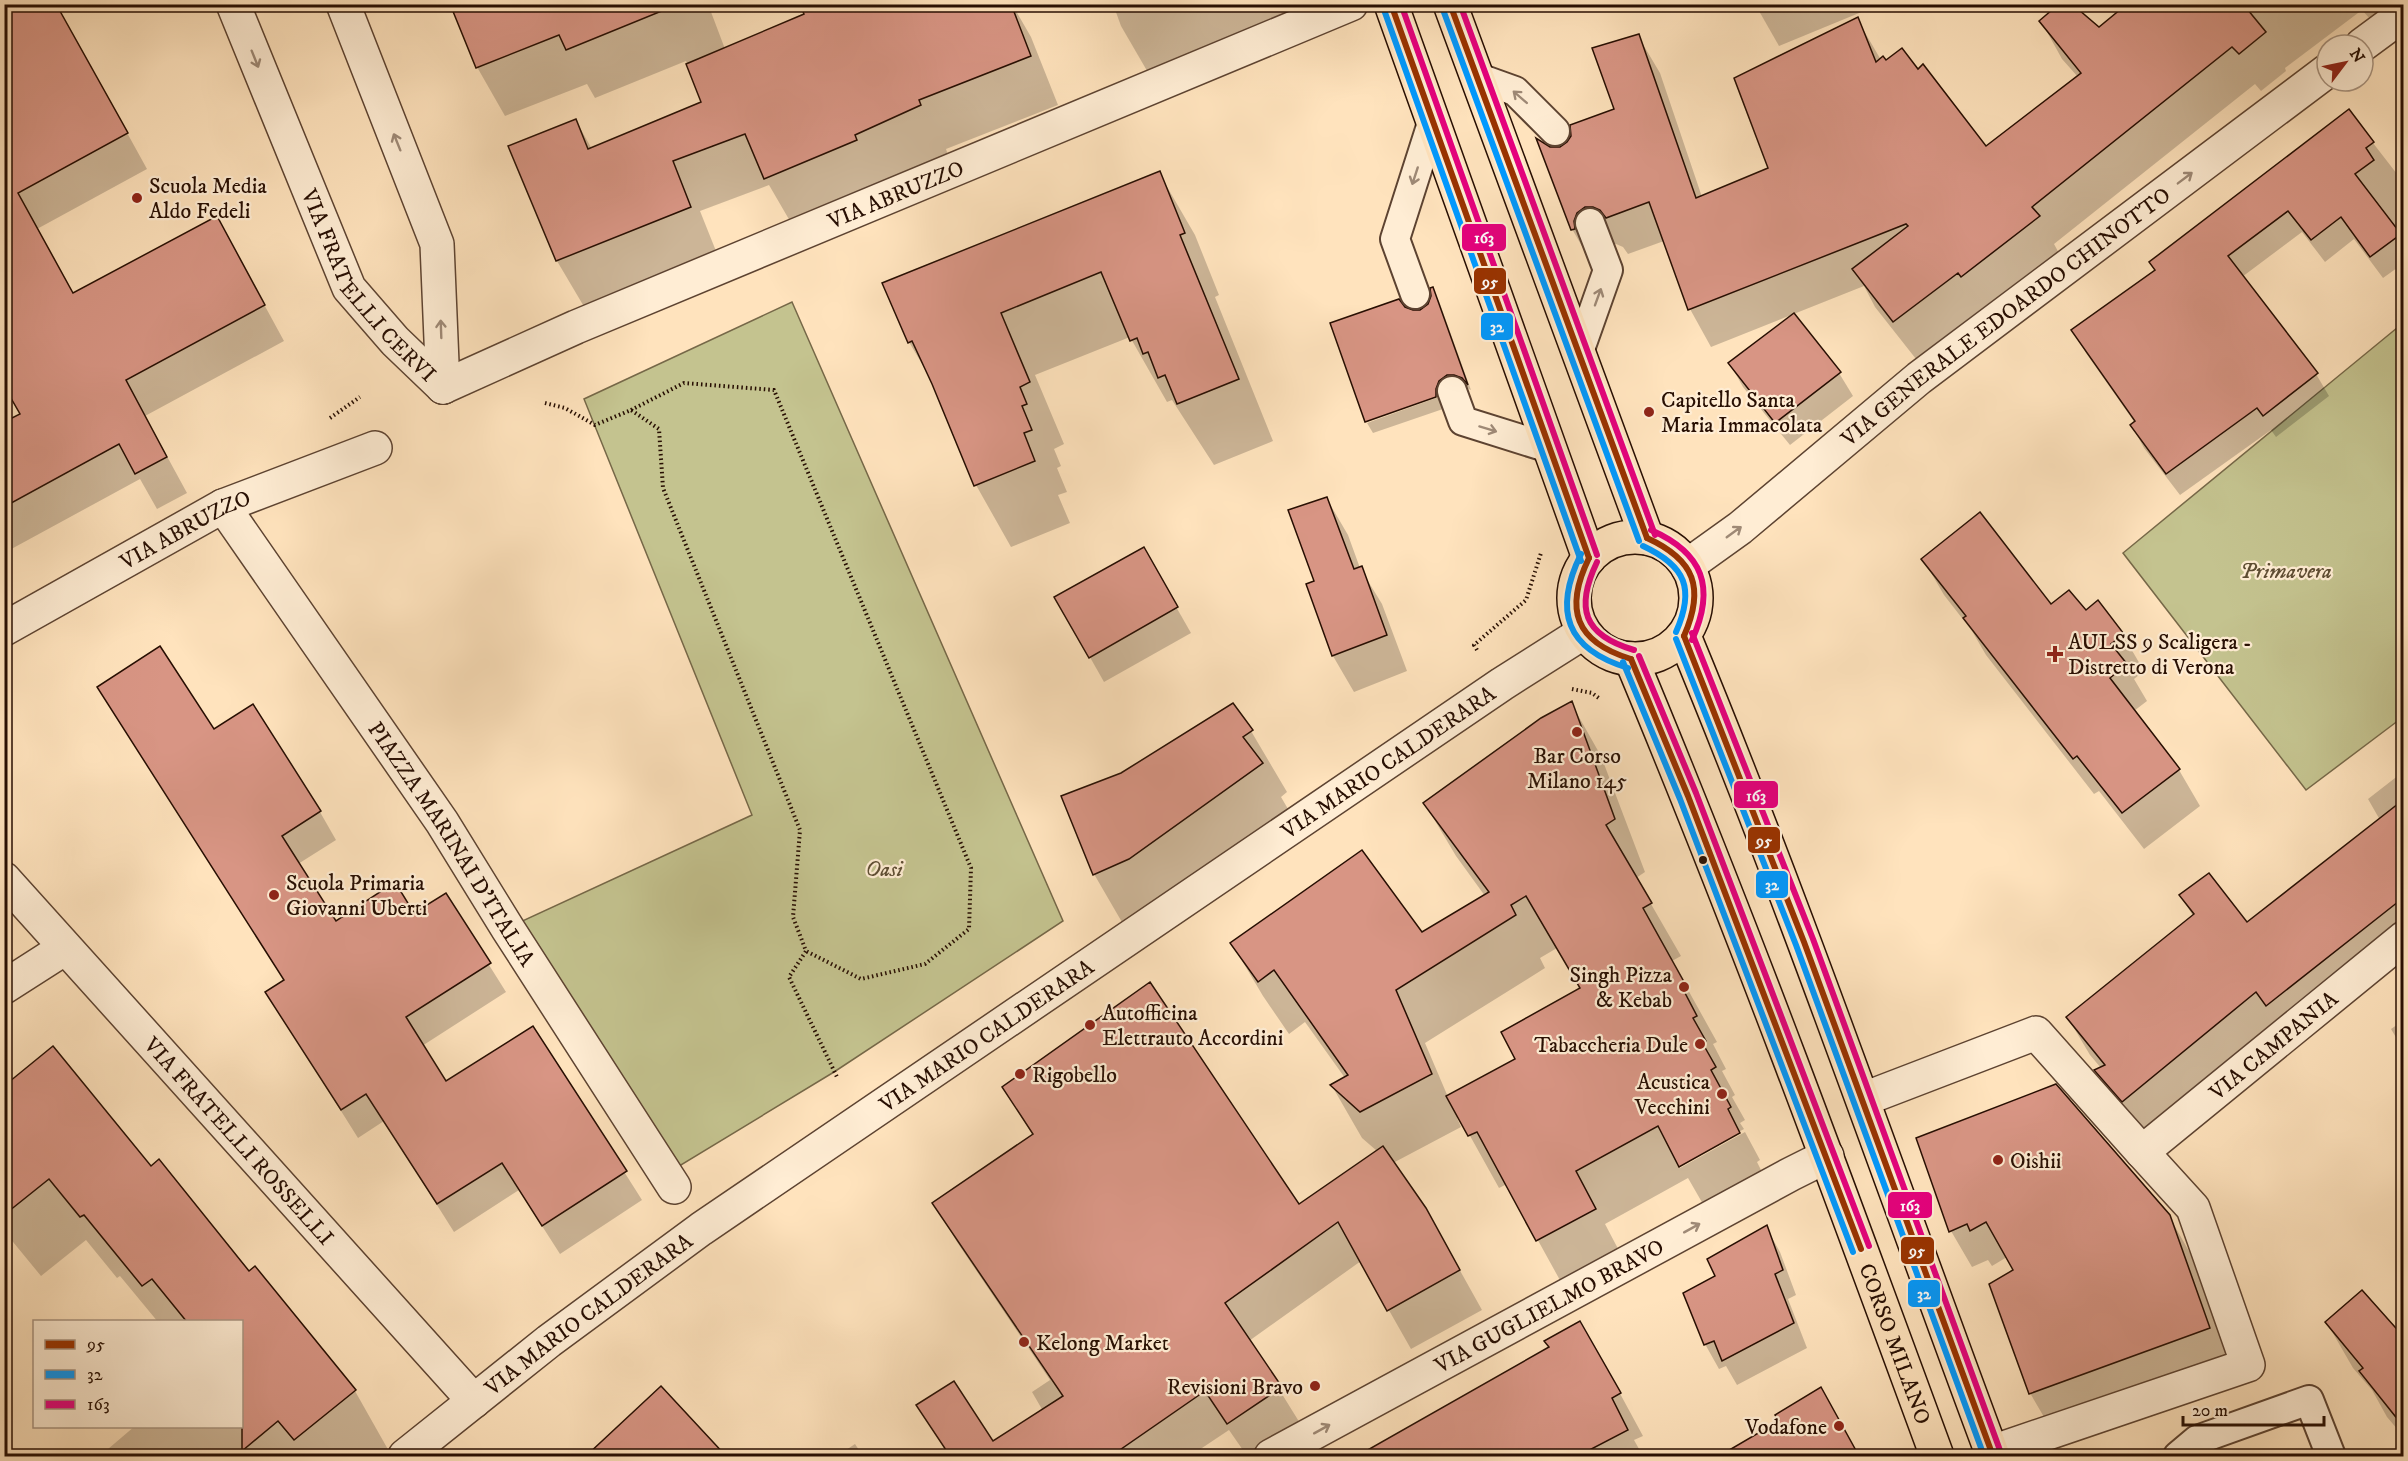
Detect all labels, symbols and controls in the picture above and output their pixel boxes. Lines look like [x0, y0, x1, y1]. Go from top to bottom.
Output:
north arrow [2315, 33, 2375, 93]
text: N [2345, 45, 2369, 66]
one-way arrow [250, 49, 261, 67]
one-way arrow [1513, 90, 1528, 104]
one-way arrow [391, 133, 402, 151]
street label: VIA ABRUZZO [823, 155, 968, 236]
one-way arrow [1408, 166, 1419, 185]
one-way arrow [2176, 171, 2192, 184]
place label: Scuola Media Aldo Fedeli [149, 173, 267, 225]
street label: VIA GENERALE EDOARDO CHINOTTO [1835, 182, 2176, 453]
street label: VIA FRATELLI CERVI [295, 184, 441, 388]
marker: Scuola Media Aldo Fedeli [130, 191, 144, 205]
line badge: 163 [1461, 223, 1507, 252]
text: 163 [1474, 228, 1494, 248]
line badge: 95 [1473, 267, 1507, 295]
text: 95 [1481, 272, 1498, 292]
one-way arrow [1594, 288, 1605, 307]
line badge: 32 [1480, 312, 1514, 341]
text: 32 [1490, 317, 1505, 337]
one-way arrow [435, 319, 446, 339]
place label: Capitello Santa Maria Immacolata [1661, 387, 1823, 439]
marker: Capitello Santa Maria Immacolata [1642, 405, 1656, 419]
one-way arrow [1478, 424, 1497, 435]
street label: VIA ABRUZZO [115, 485, 255, 577]
one-way arrow [1726, 525, 1742, 538]
park label: Primavera [2240, 558, 2332, 585]
place label: AULSS 9 Scaligera - Distretto di Verona [2068, 629, 2252, 681]
marker: AULSS 9 Scaligera - Distretto di Verona [2046, 645, 2064, 663]
street label: VIA MARIO CALDERARA [1276, 680, 1502, 846]
street label: PIAZZA MARINAI D'ITALIA [362, 717, 541, 972]
marker: Bar Corso Milano 145 [1570, 725, 1584, 739]
place label: Bar Corso Milano 145 [1527, 743, 1627, 795]
line badge: 163 [1733, 780, 1779, 809]
text: 163 [1746, 786, 1766, 806]
line badge: 95 [1747, 826, 1781, 854]
text: 95 [1755, 831, 1772, 851]
unlabelled marker [1697, 854, 1709, 866]
park label: Oasi [865, 856, 904, 883]
place label: Scuola Primaria Giovanni Uberti [286, 870, 428, 922]
line badge: 32 [1755, 870, 1789, 899]
text: 32 [1765, 875, 1780, 895]
marker: Scuola Primaria Giovanni Uberti [267, 888, 281, 902]
street label: VIA MARIO CALDERARA [874, 953, 1100, 1119]
place label: Singh Pizza & Kebab [1569, 962, 1673, 1014]
marker: Singh Pizza & Kebab [1677, 980, 1691, 994]
street label: VIA CAMPANIA [2204, 985, 2345, 1107]
place label: Autofficina Elettrauto Accordini [1102, 1000, 1283, 1052]
marker: Autofficina Elettrauto Accordini [1083, 1018, 1097, 1032]
street label: VIA FRATELLI ROSSELLI [137, 1031, 339, 1251]
place label: Tabaccheria Dule [1534, 1032, 1688, 1059]
marker: Tabaccheria Dule [1693, 1037, 1707, 1051]
place label: Rigobello [1032, 1062, 1117, 1089]
marker: Rigobello [1013, 1067, 1027, 1081]
place label: Acustica Vecchini [1634, 1069, 1711, 1121]
marker: Acustica Vecchini [1715, 1087, 1729, 1101]
place label: Oishii [2010, 1148, 2062, 1175]
marker: Oishii [1991, 1153, 2005, 1167]
line badge: 163 [1887, 1191, 1933, 1219]
text: 163 [1900, 1196, 1920, 1216]
one-way arrow [1682, 1222, 1700, 1233]
street label: VIA MARIO CALDERARA [479, 1227, 699, 1403]
street label: VIA GUGLIELMO BRAVO [1429, 1234, 1669, 1380]
line badge: 95 [1900, 1236, 1935, 1265]
text: 95 [1908, 1241, 1925, 1261]
street label: CORSO MILANO [1852, 1260, 1936, 1428]
line badge: 32 [1907, 1279, 1941, 1308]
text: 32 [1917, 1284, 1932, 1304]
legend [33, 1320, 243, 1428]
place label: Kelong Market [1036, 1330, 1169, 1357]
text: 95 [86, 1334, 105, 1356]
marker: Kelong Market [1017, 1335, 1031, 1349]
text: 32 [87, 1364, 103, 1386]
place label: Revisioni Bravo [1167, 1374, 1303, 1401]
marker: Revisioni Bravo [1308, 1379, 1322, 1393]
scale bar [2183, 1389, 2324, 1427]
text: 163 [87, 1394, 110, 1416]
text: 20 m [2192, 1400, 2228, 1422]
place label: Vodafone [1744, 1414, 1827, 1441]
marker: Vodafone [1832, 1419, 1846, 1433]
one-way arrow [1313, 1423, 1331, 1434]

